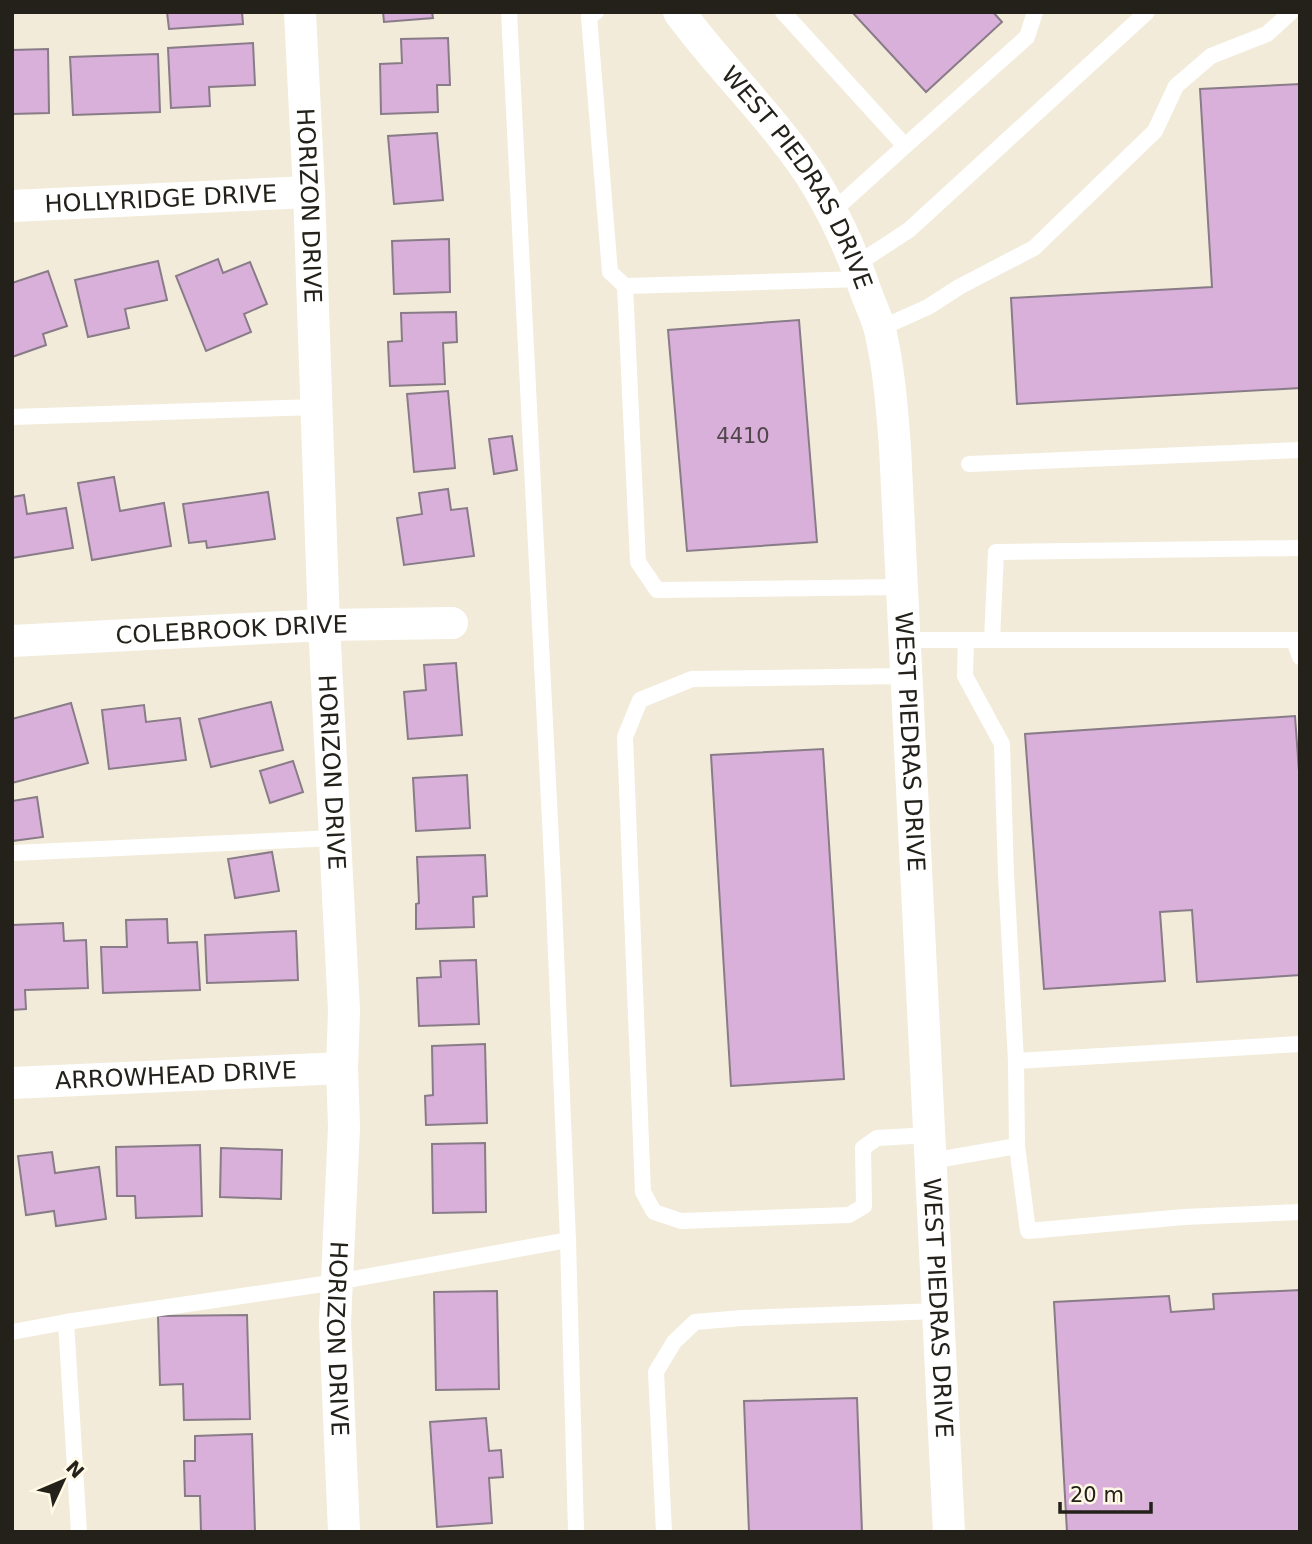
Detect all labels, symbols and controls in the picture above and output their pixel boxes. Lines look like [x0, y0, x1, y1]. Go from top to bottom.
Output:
street label: WEST PIEDRAS DRIVE [716, 61, 878, 293]
street label: HORIZON DRIVE [291, 107, 327, 304]
street label: HOLLYRIDGE DRIVE [44, 180, 278, 218]
house number: 4410 [716, 424, 770, 448]
street label: COLEBROOK DRIVE [115, 611, 348, 650]
street label: WEST PIEDRAS DRIVE [889, 611, 930, 873]
street label: HORIZON DRIVE [313, 674, 351, 871]
street label: ARROWHEAD DRIVE [54, 1056, 297, 1095]
street label: WEST PIEDRAS DRIVE [917, 1177, 958, 1439]
street label: HORIZON DRIVE [321, 1240, 354, 1437]
north arrow [28, 1446, 98, 1516]
text: N [62, 1456, 89, 1483]
scale bar [1060, 1470, 1151, 1514]
text: 20 m [1070, 1483, 1124, 1507]

